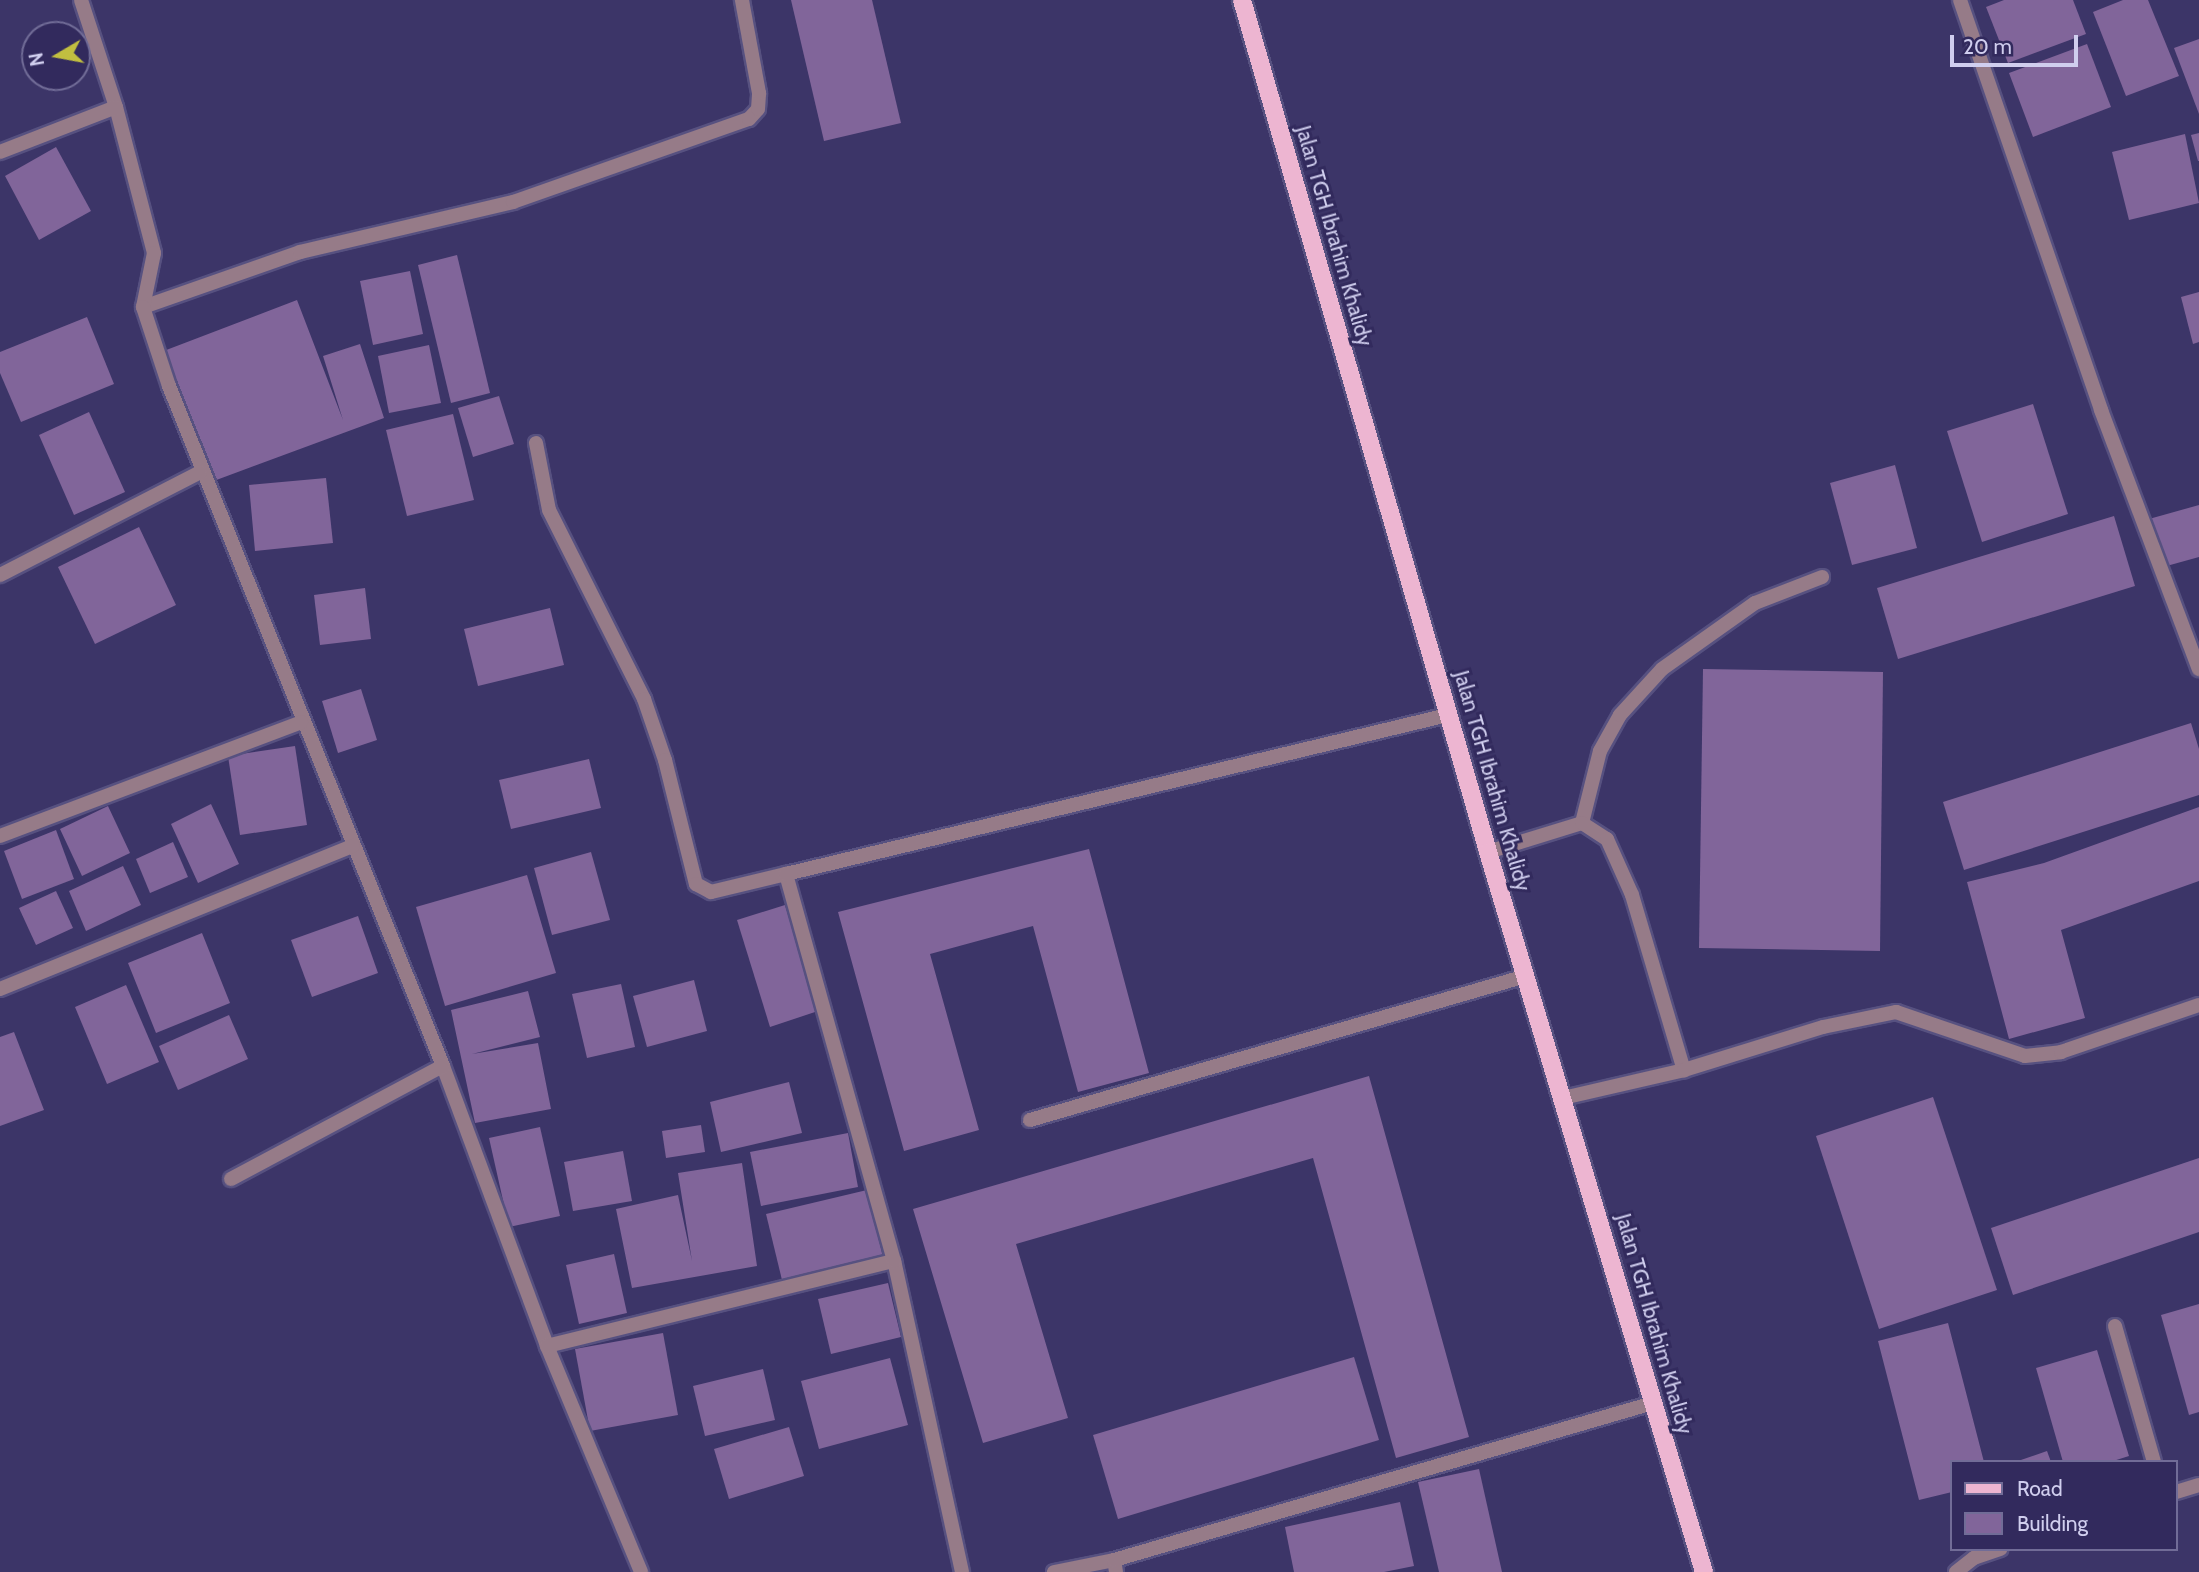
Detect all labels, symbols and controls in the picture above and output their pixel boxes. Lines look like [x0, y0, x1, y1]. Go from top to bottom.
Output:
north arrow [21, 21, 91, 91]
scale bar [1954, 21, 2082, 65]
text: 20 m [1963, 34, 2012, 59]
text: N [24, 51, 49, 68]
street label: Jalan TGH Ibrahim Khalidy [1290, 123, 1378, 349]
street label: Jalan TGH Ibrahim Khalidy [1448, 668, 1536, 894]
street label: Jalan TGH Ibrahim Khalidy [1610, 1211, 1698, 1437]
legend [1951, 1460, 2178, 1551]
text: Road [2017, 1476, 2063, 1501]
text: Building [2017, 1511, 2088, 1536]

